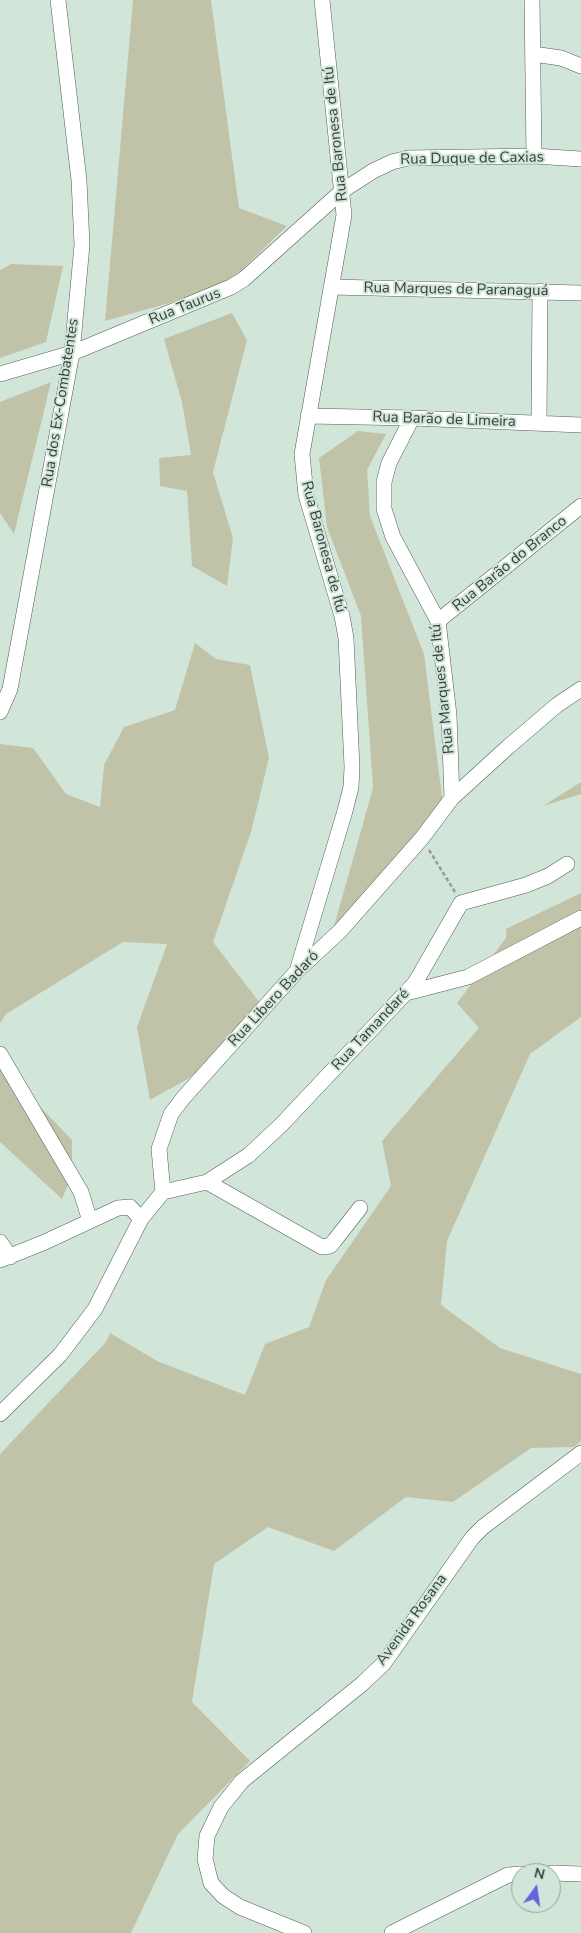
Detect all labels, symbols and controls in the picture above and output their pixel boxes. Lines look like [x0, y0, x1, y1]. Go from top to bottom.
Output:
street label: Rua Baronesa de Itú [320, 66, 352, 202]
street label: Rua Duque de Caxias [400, 149, 544, 169]
street label: Rua Marques de Paranaguá [363, 279, 549, 301]
street label: Rua Taurus [147, 285, 223, 329]
street label: Rua dos Ex-Combatentes [39, 317, 83, 489]
street label: Rua Barão de Limeira [372, 409, 516, 431]
street label: Rua Baronesa de Itú [297, 479, 349, 615]
street label: Rua Barão do Branco [449, 512, 571, 616]
street label: Rua Marques de Itú [427, 623, 459, 755]
street label: Rua Libero Badaró [225, 947, 323, 1051]
street label: Rua Tamandaré [328, 985, 414, 1075]
street label: Avenida Rosana [373, 1571, 451, 1669]
north arrow [511, 1863, 561, 1913]
text: N [532, 1863, 547, 1884]

